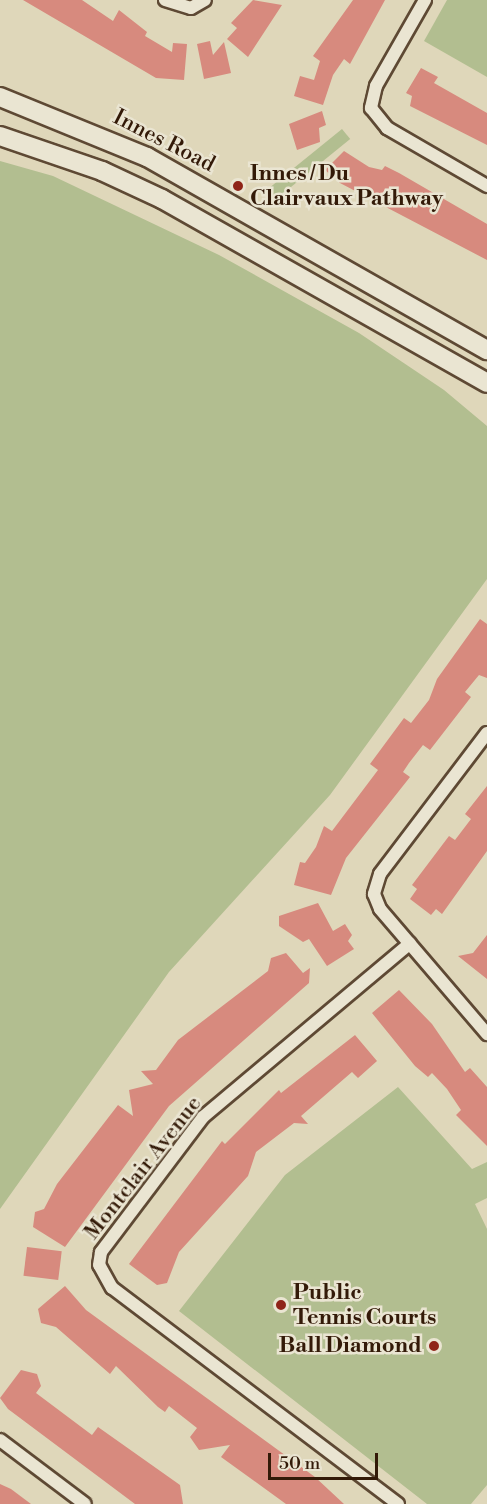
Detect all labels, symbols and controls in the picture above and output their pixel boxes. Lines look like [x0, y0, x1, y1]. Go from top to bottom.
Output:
street label: Innes Road [109, 104, 219, 178]
place label: Innes / Du Clairvaux Pathway [250, 160, 443, 212]
marker: Innes / Du Clairvaux Pathway [231, 179, 245, 193]
street label: Montclair Avenue [79, 1091, 207, 1245]
place label: Public Tennis Courts [293, 1279, 437, 1330]
marker: Public Tennis Courts [274, 1298, 288, 1312]
place label: Ball Diamond [279, 1333, 422, 1359]
marker: Ball Diamond [427, 1339, 441, 1353]
scale bar [271, 1441, 380, 1479]
text: 50 m [279, 1452, 320, 1475]

